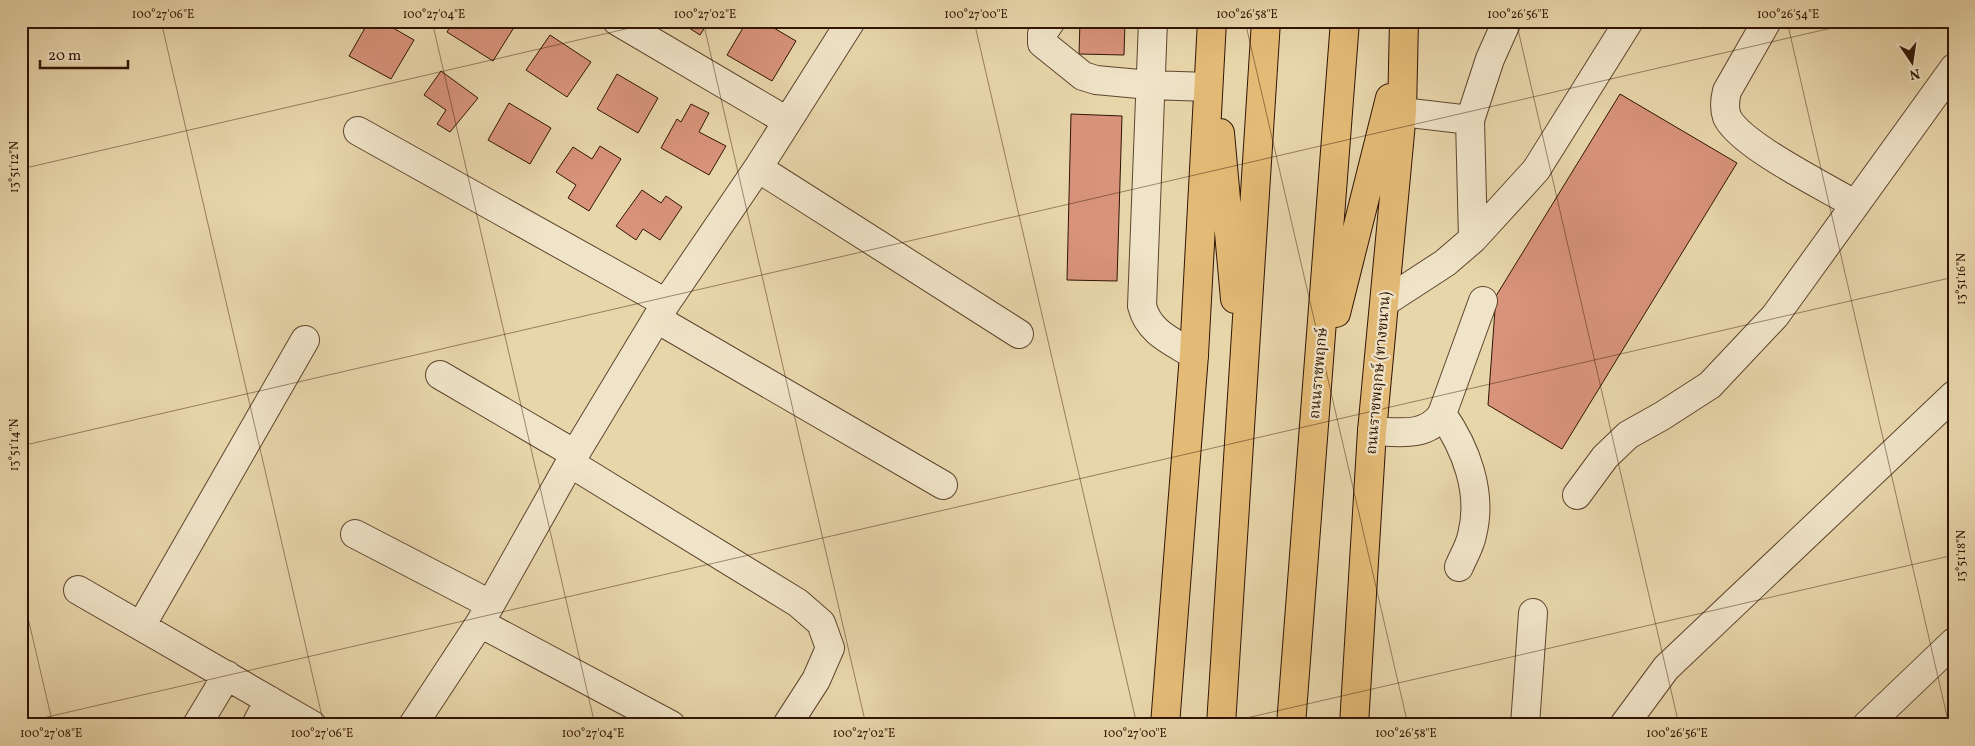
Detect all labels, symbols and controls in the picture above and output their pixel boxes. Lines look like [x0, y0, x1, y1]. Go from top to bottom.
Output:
text: 100°27'06"E [132, 7, 194, 23]
text: 100°27'04"E [403, 7, 465, 23]
text: 100°27'02"E [674, 7, 736, 23]
text: 100°27'00"E [944, 7, 1008, 23]
text: 100°26'58"E [1216, 7, 1278, 23]
text: 100°26'56"E [1487, 7, 1549, 23]
text: 100°26'54"E [1757, 7, 1819, 23]
scale bar [40, 38, 128, 70]
north arrow [1888, 38, 1938, 88]
text: 20 m [48, 46, 81, 67]
text: N [1907, 63, 1922, 84]
text: 13°51'12"N [7, 141, 23, 193]
text: 13°51'16"N [1954, 253, 1970, 305]
street label: ถนนราชพฤกษ์ (ทางขนาน) [1361, 291, 1397, 455]
street label: ถนนราชพฤกษ์ [1304, 326, 1334, 420]
text: 13°51'14"N [7, 419, 23, 471]
text: 13°51'18"N [1954, 530, 1970, 582]
text: 100°27'08"E [20, 726, 82, 742]
text: 100°27'06"E [291, 726, 353, 742]
text: 100°27'04"E [562, 726, 624, 742]
text: 100°27'02"E [833, 726, 895, 742]
text: 100°27'00"E [1103, 726, 1167, 742]
text: 100°26'58"E [1375, 726, 1437, 742]
text: 100°26'56"E [1646, 726, 1708, 742]

